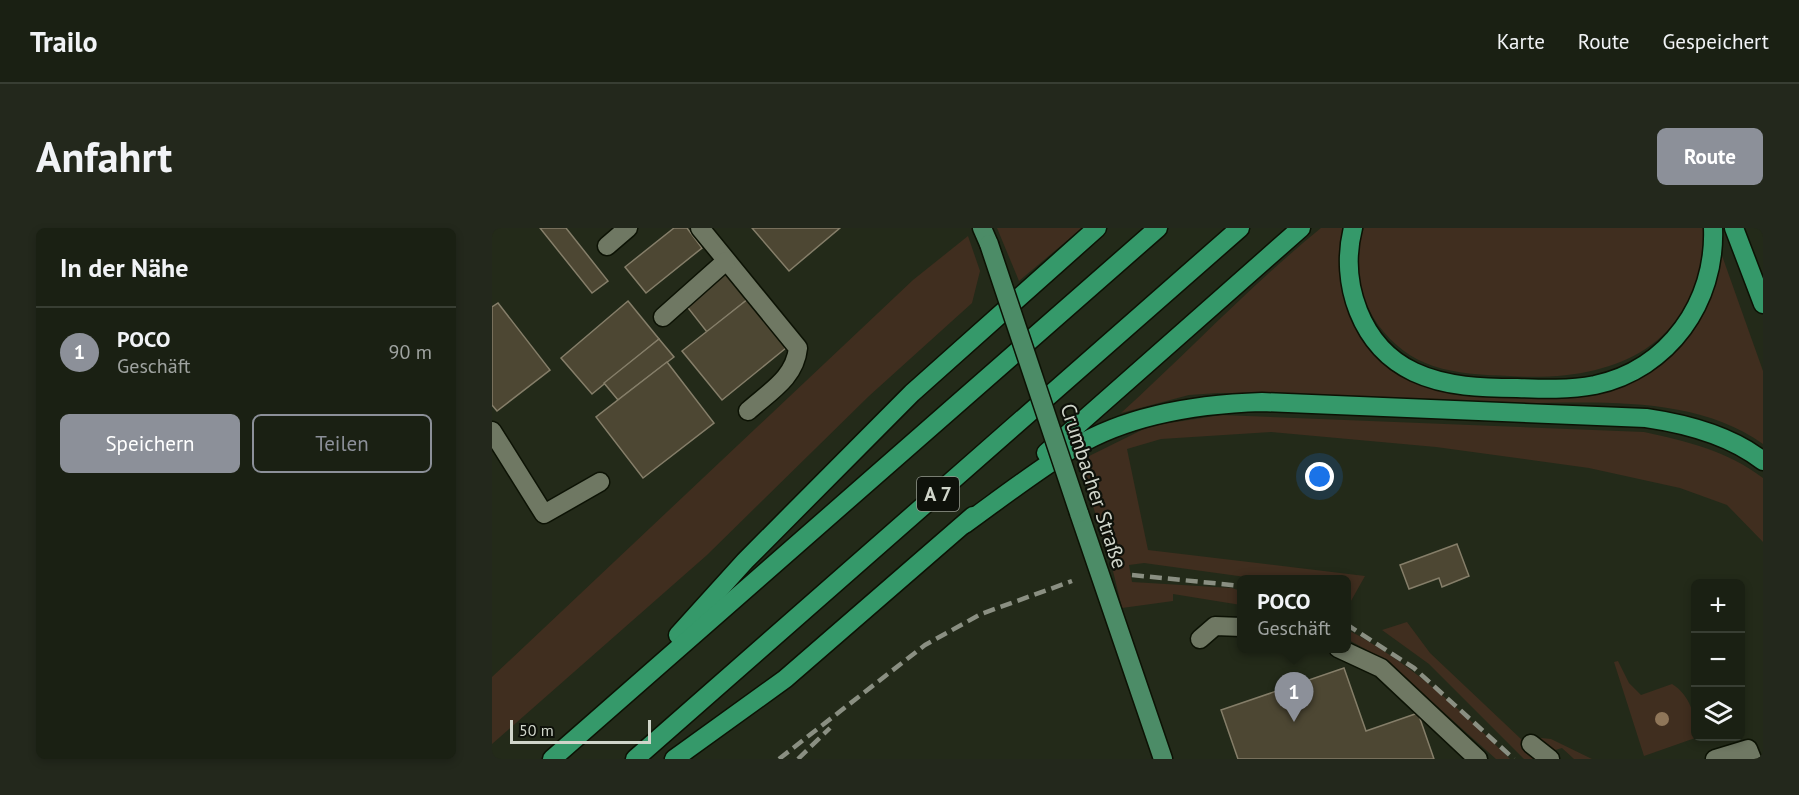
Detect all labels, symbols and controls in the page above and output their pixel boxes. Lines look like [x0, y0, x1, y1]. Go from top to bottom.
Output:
text: Trailo [30, 23, 97, 60]
text: Karte [1497, 28, 1545, 55]
text: Route [1578, 28, 1629, 55]
text: Gespeichert [1662, 28, 1769, 55]
button: Route [1657, 128, 1763, 185]
text: Anfahrt [36, 129, 172, 184]
text: In der Nähe [60, 251, 188, 284]
text: POCO [117, 325, 170, 353]
text: 1 [74, 339, 85, 365]
text: 90 m [389, 339, 432, 365]
text: Geschäft [117, 353, 191, 379]
street label: Crumbacher Straße [1055, 400, 1133, 572]
button: Speichern [60, 414, 240, 473]
button: Teilen [252, 414, 432, 473]
your location [1305, 462, 1334, 491]
road number: A 7 [917, 477, 959, 511]
popup [1237, 575, 1351, 653]
map controls [1691, 579, 1745, 741]
button: + [1691, 579, 1745, 633]
text: POCO [1257, 587, 1311, 615]
text: Geschäft [1257, 615, 1331, 641]
button: − [1691, 633, 1745, 687]
pin: 1 [1274, 672, 1314, 722]
button: layers [1691, 687, 1745, 741]
scale bar [510, 717, 651, 744]
text: 50 m [519, 720, 554, 740]

